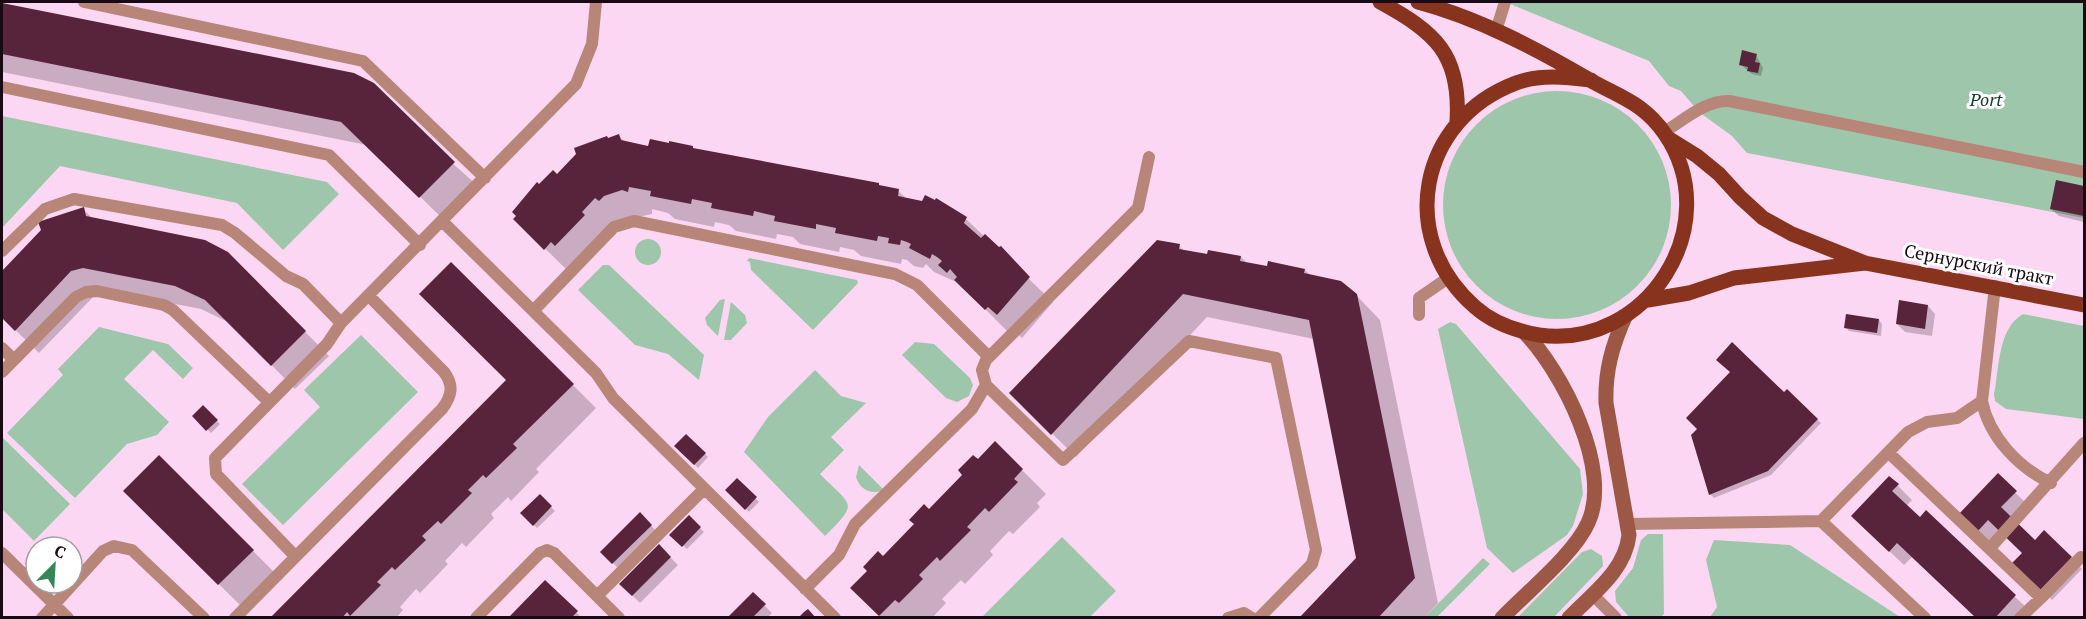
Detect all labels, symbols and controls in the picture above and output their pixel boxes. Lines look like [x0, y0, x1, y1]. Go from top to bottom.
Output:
park label: Port [1969, 87, 2003, 111]
street label: Сернурский тракт [1902, 238, 2056, 290]
north arrow [24, 535, 84, 595]
text: С [51, 539, 69, 563]

